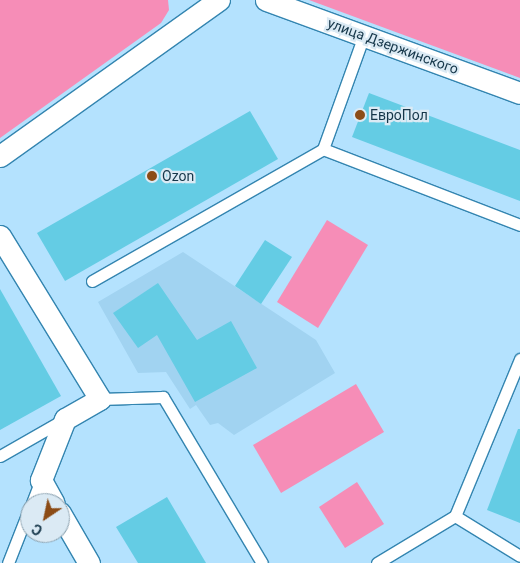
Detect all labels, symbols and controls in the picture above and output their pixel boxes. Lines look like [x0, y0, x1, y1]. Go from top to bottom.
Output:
street label: улица Дзержинского [325, 14, 461, 78]
place label: ЕвроПол [370, 107, 428, 123]
marker: ЕвроПол [354, 109, 366, 121]
place label: Ozon [162, 168, 194, 184]
marker: Ozon [146, 170, 158, 182]
north arrow [20, 493, 70, 543]
text: С [29, 520, 45, 539]

